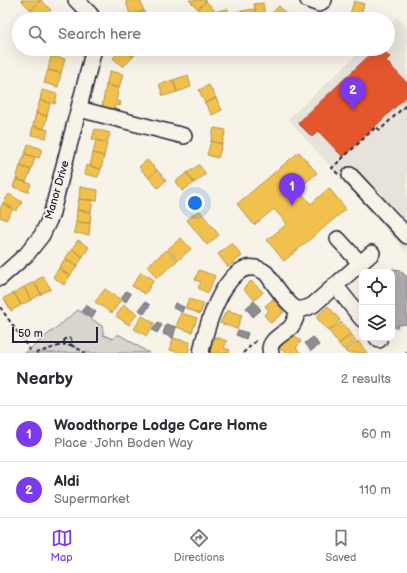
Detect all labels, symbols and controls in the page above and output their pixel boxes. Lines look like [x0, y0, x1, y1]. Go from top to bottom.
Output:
search box [12, 12, 395, 56]
icon: search [26, 23, 48, 45]
text: Search here [58, 25, 141, 44]
pin: 2 [340, 77, 366, 110]
street label: Manor Drive [42, 158, 72, 221]
pin: 1 [279, 173, 305, 206]
your location [185, 193, 205, 213]
map controls [359, 269, 395, 341]
button: locate [359, 269, 395, 305]
button: layers [359, 305, 395, 341]
scale bar [12, 325, 98, 344]
text: 50 m [18, 327, 43, 340]
text: Nearby [16, 369, 73, 389]
text: 2 results [341, 371, 391, 387]
text: Woodthorpe Lodge Care Home [54, 416, 268, 435]
text: 1 [26, 426, 32, 442]
text: 60 m [361, 426, 391, 442]
text: Place · John Boden Way [54, 435, 193, 451]
text: Aldi [54, 472, 79, 491]
text: 2 [25, 482, 33, 498]
text: 110 m [359, 482, 391, 498]
text: Supermarket [54, 491, 130, 507]
tab: Map [51, 527, 73, 564]
tab: Directions [174, 527, 224, 564]
tab: Saved [326, 527, 356, 564]

